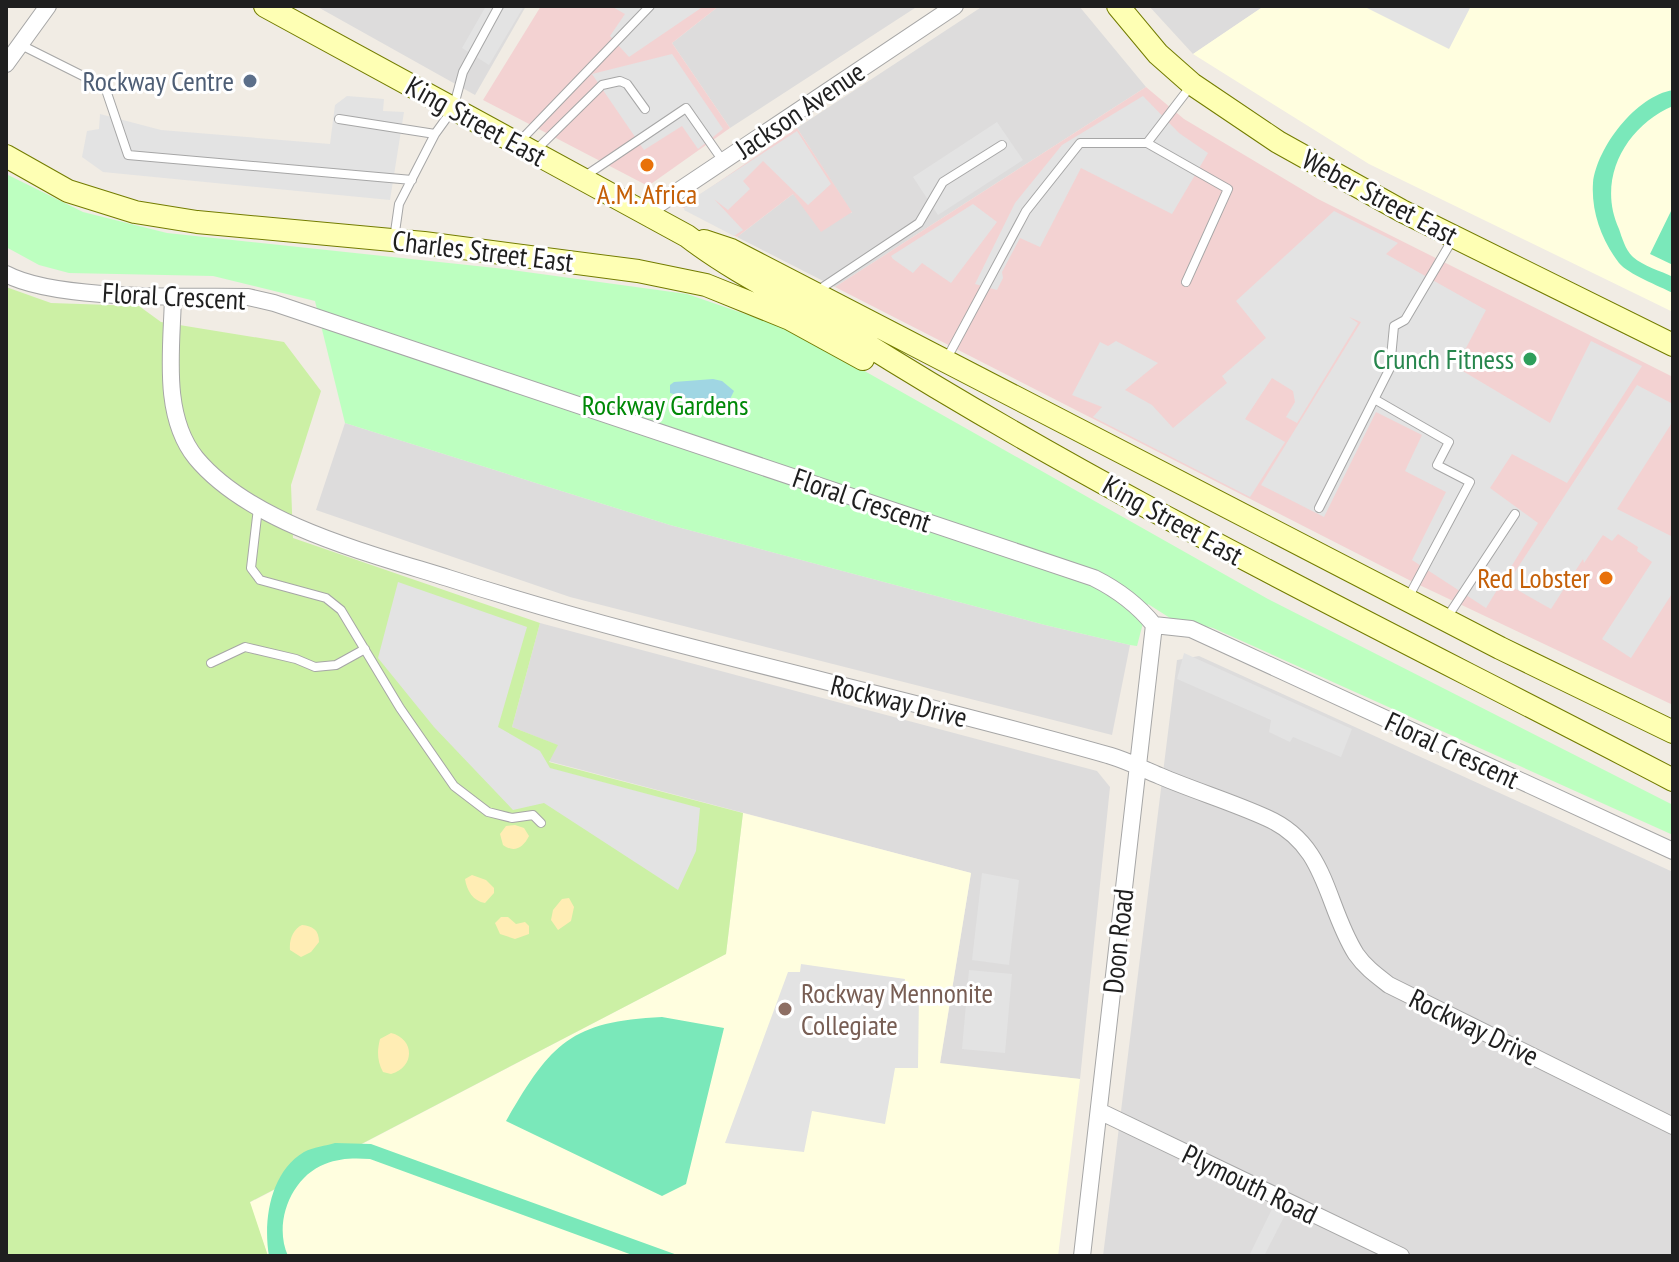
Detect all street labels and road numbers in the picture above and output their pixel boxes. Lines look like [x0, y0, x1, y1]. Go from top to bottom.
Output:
street label: Jackson Avenue [727, 53, 872, 167]
street label: King Street East [400, 67, 553, 174]
street label: Weber Street East [1296, 140, 1465, 253]
street label: Charles Street East [391, 221, 576, 280]
street label: Floral Crescent [101, 273, 247, 318]
street label: Floral Crescent [788, 459, 936, 541]
street label: King Street East [1097, 466, 1250, 573]
street label: Rockway Drive [827, 666, 971, 735]
street label: Floral Crescent [1379, 702, 1525, 797]
street label: Doon Road [1094, 887, 1141, 995]
street label: Rockway Drive [1403, 979, 1545, 1074]
street label: Plymouth Road [1177, 1135, 1324, 1232]

